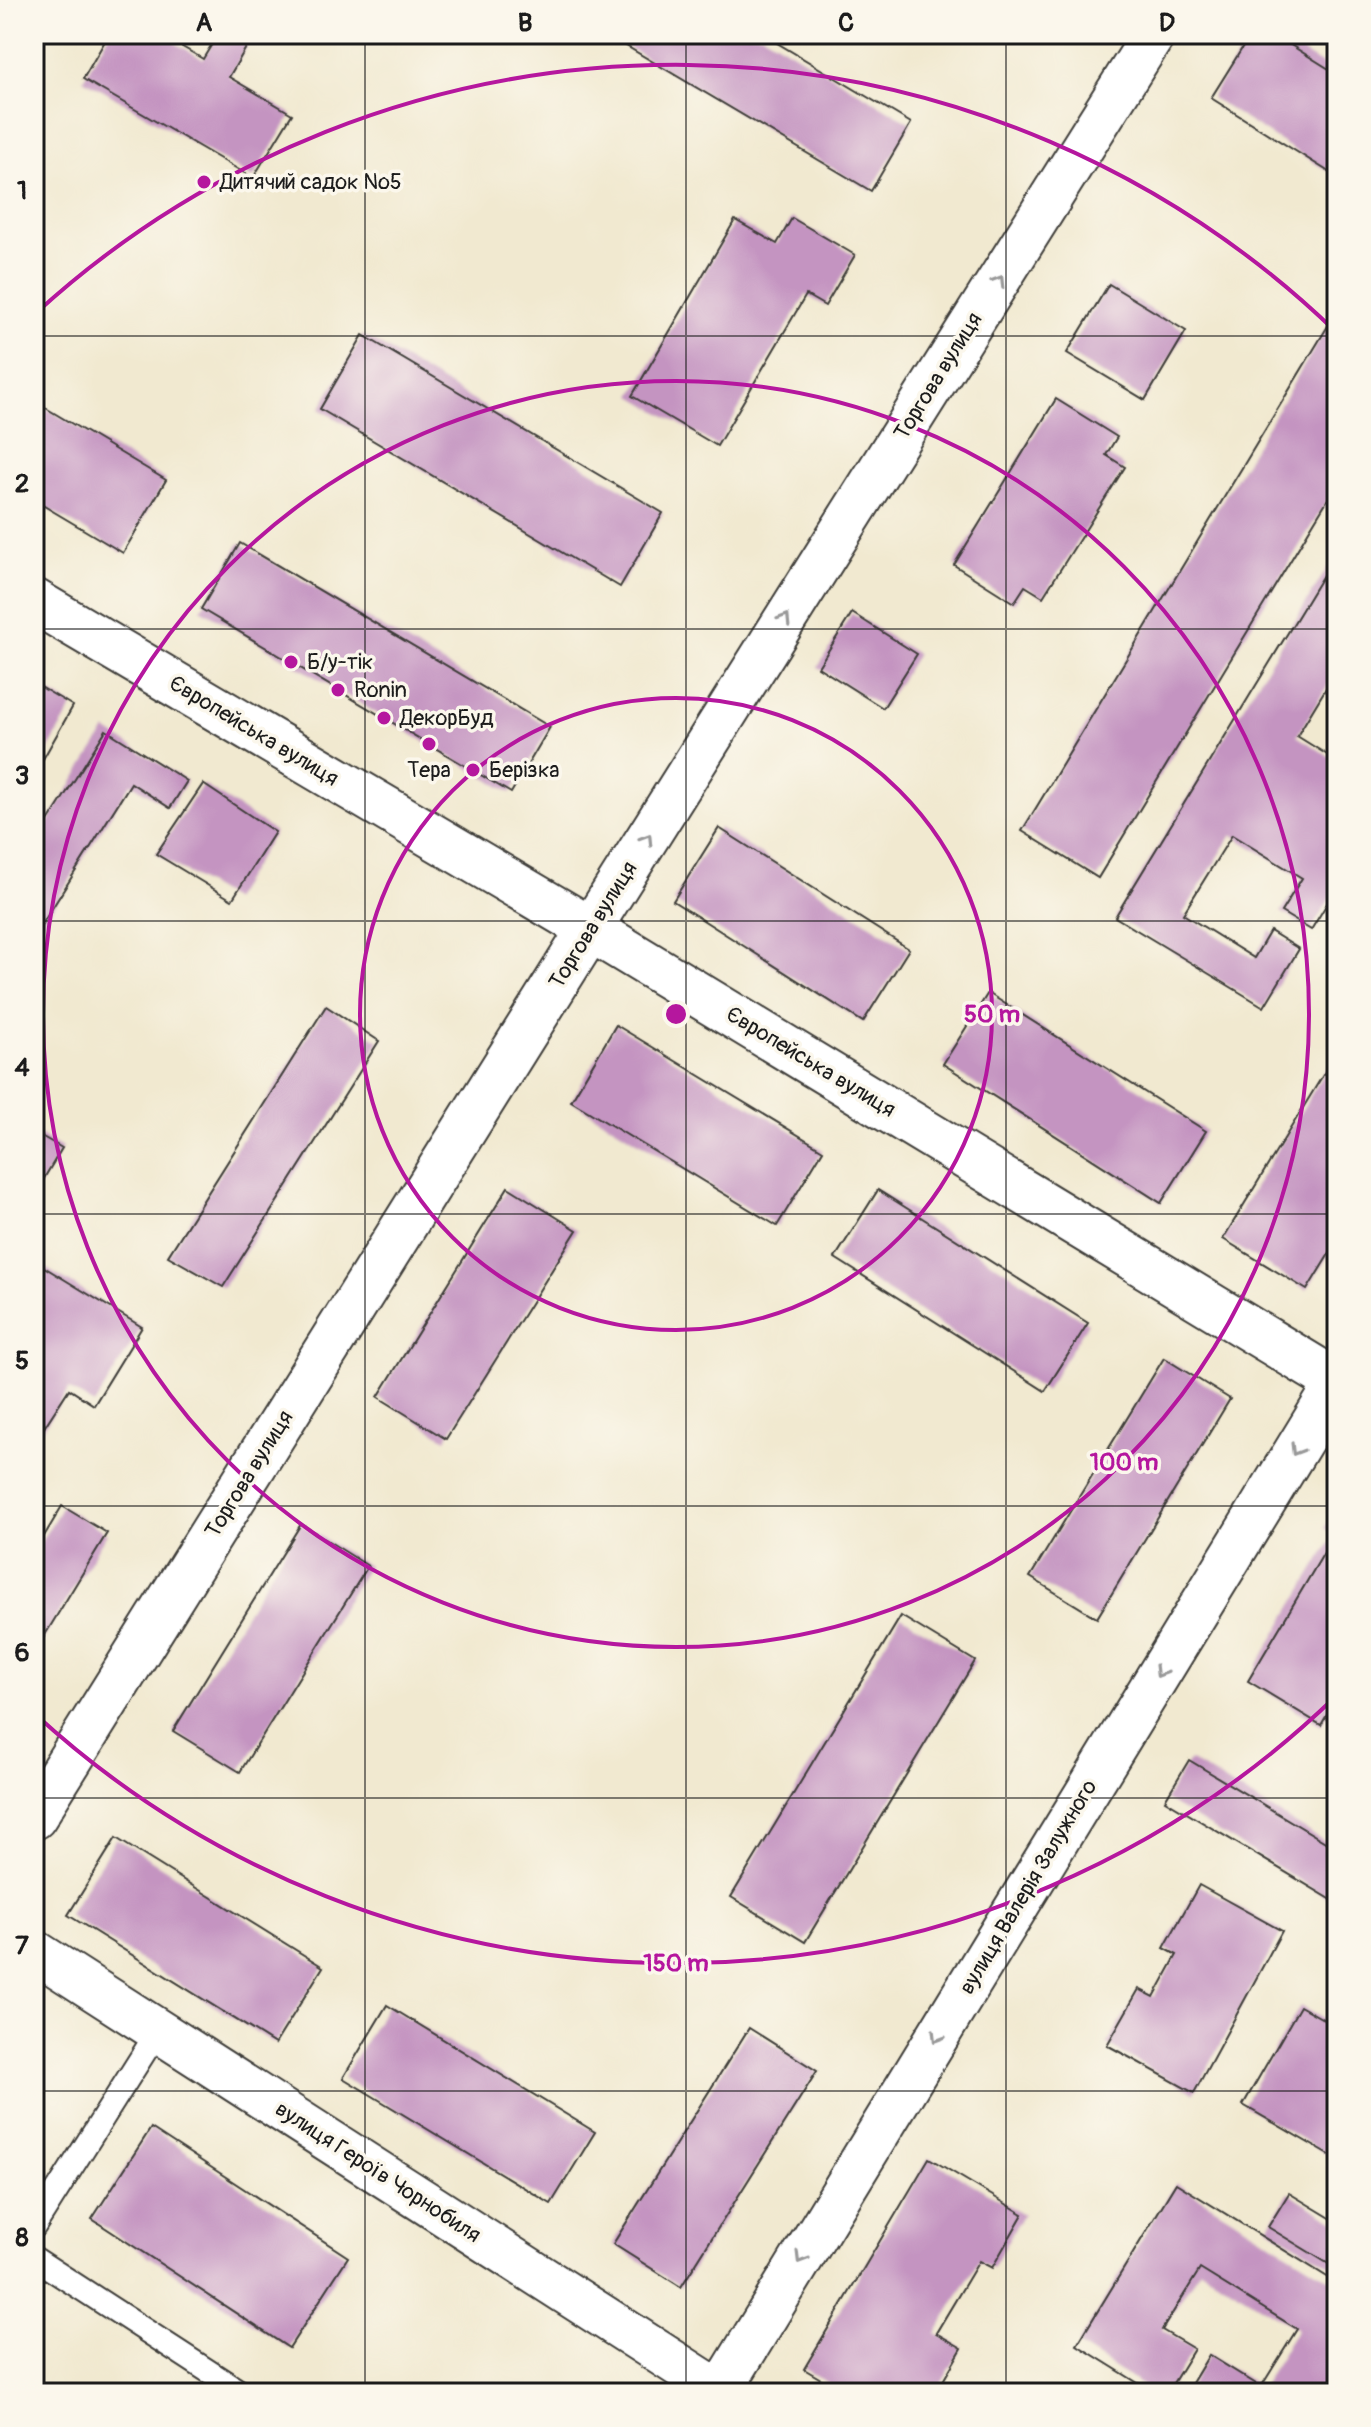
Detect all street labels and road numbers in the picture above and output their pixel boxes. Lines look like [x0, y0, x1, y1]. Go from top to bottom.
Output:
street label: Торгова вулиця [888, 307, 988, 445]
street label: Європейська вулиця [164, 670, 344, 792]
street label: Торгова вулиця [543, 856, 643, 994]
street label: Європейська вулиця [721, 1001, 901, 1123]
street label: Торгова вулиця [199, 1405, 299, 1543]
street label: вулиця Валерія Залужного [953, 1774, 1103, 1999]
street label: вулиця Героїв Чорнобиля [270, 2095, 486, 2249]

